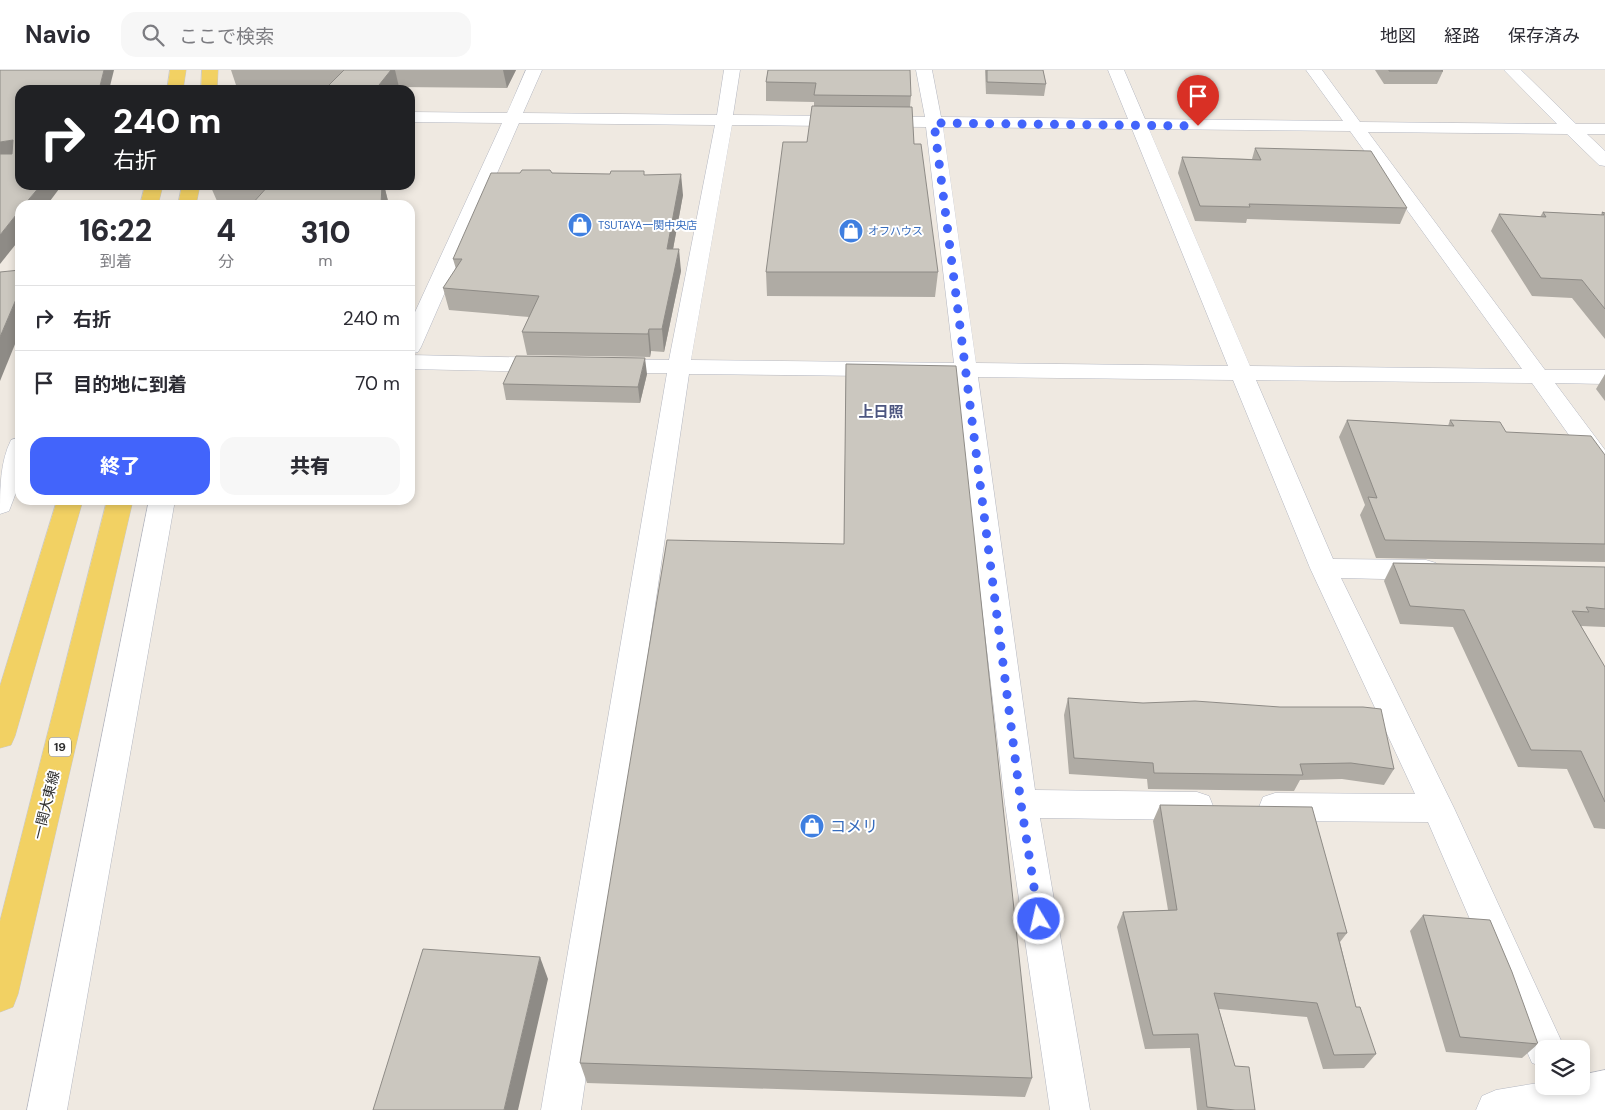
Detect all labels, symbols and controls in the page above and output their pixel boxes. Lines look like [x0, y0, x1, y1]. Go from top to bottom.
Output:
search box [121, 12, 471, 57]
text: Navio [25, 19, 91, 50]
icon: search [139, 21, 167, 49]
text: ここで検索 [179, 24, 274, 49]
text: 地図 [1380, 24, 1416, 48]
text: 経路 [1444, 24, 1480, 48]
text: 保存済み [1508, 24, 1580, 48]
pin [1177, 75, 1219, 126]
icon: arrive [1184, 82, 1212, 110]
text: 240 m [113, 98, 222, 144]
icon: right [30, 105, 95, 170]
text: 右折 [113, 146, 157, 175]
text: 16:22 [79, 211, 152, 250]
text: 4 [216, 211, 236, 250]
shop icon: TSUTAYA一関中央店 [567, 212, 593, 238]
text: 310 [300, 213, 351, 252]
place label: TSUTAYA一関中央店 [598, 218, 697, 232]
shop icon: オフハウス [838, 218, 864, 244]
place label: オフハウス [868, 224, 923, 238]
text: m [318, 250, 333, 271]
text: 到着 [100, 251, 132, 272]
text: 分 [218, 251, 234, 272]
icon: right [30, 304, 58, 332]
text: 240 m [343, 306, 400, 331]
text: 右折 [73, 307, 111, 332]
icon: arrive [30, 369, 58, 397]
text: 70 m [355, 371, 400, 396]
text: 目的地に到着 [73, 372, 187, 397]
district label: 上日照 [858, 402, 904, 422]
button: 終了 [30, 437, 210, 495]
button: 共有 [220, 437, 400, 495]
road number: 19 [49, 738, 71, 756]
street label: 一関大東線 [29, 769, 63, 841]
shop icon: コメリ [799, 813, 825, 839]
place label: コメリ [830, 816, 878, 837]
position arrow [1012, 892, 1064, 944]
map controls [1535, 1040, 1590, 1095]
button: layers [1535, 1040, 1590, 1095]

